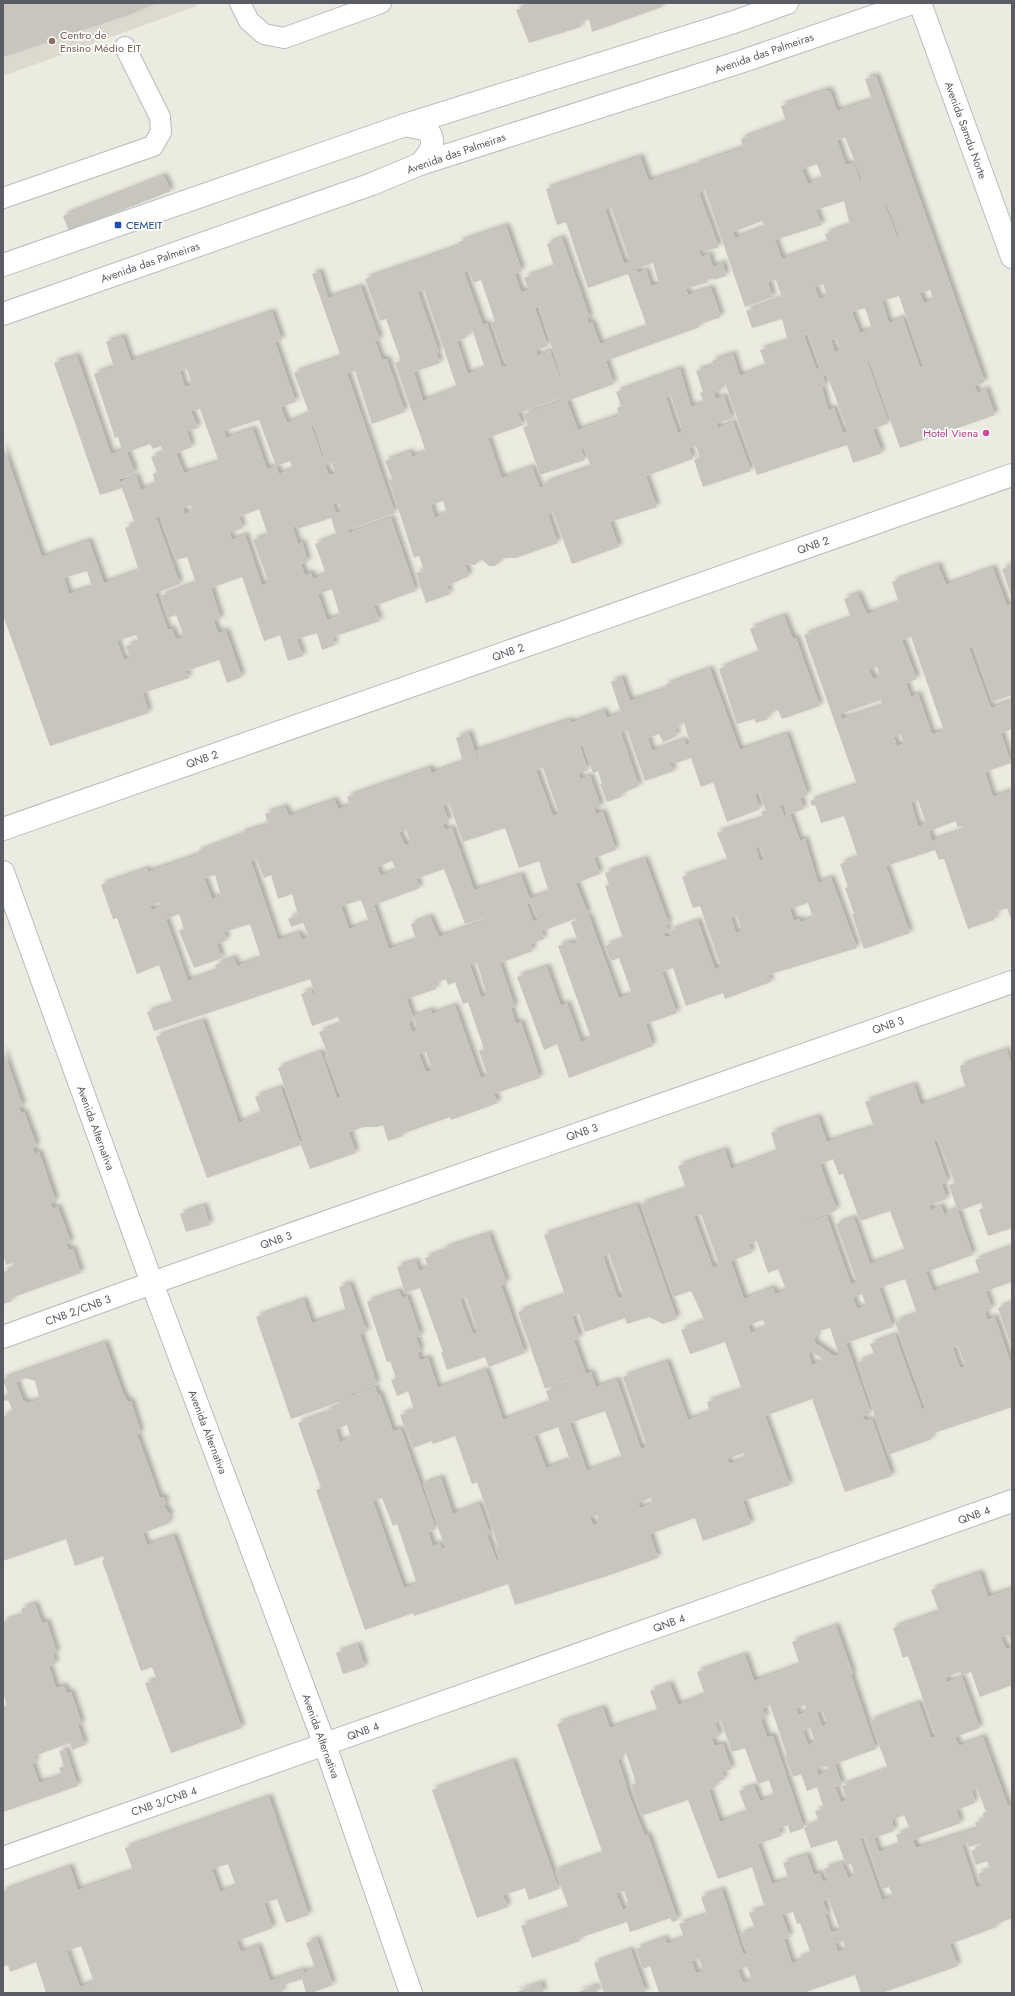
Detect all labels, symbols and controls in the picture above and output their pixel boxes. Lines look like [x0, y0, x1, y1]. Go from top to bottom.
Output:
place label: Centro de Ensino Médio EIT [60, 27, 141, 56]
street label: Avenida das Palmeiras [712, 28, 816, 77]
marker: Centro de Ensino Médio EIT [47, 36, 57, 46]
street label: Avenida Samdu Norte [941, 79, 991, 181]
street label: Avenida das Palmeiras [404, 128, 508, 177]
place label: CEMEIT [126, 217, 162, 233]
marker: CEMEIT [113, 220, 123, 230]
street label: Avenida das Palmeiras [98, 237, 202, 286]
place label: Hotel Viena [923, 425, 978, 441]
marker: Hotel Viena [981, 428, 991, 438]
street label: QNB 2 [795, 532, 831, 558]
street label: QNB 2 [490, 639, 526, 665]
street label: QNB 2 [184, 746, 220, 772]
street label: QNB 3 [870, 1012, 906, 1038]
street label: Avenida Alternativa [73, 1083, 119, 1173]
street label: QNB 3 [564, 1119, 600, 1145]
street label: QNB 3 [258, 1227, 294, 1253]
street label: CNB 2/CNB 3 [43, 1291, 113, 1329]
street label: Avenida Alternativa [185, 1388, 231, 1476]
street label: QNB 4 [956, 1502, 993, 1528]
street label: QNB 4 [651, 1610, 688, 1636]
street label: Avenida Alternativa [298, 1691, 344, 1781]
street label: QNB 4 [345, 1718, 382, 1744]
street label: CNB 3/CNB 4 [129, 1782, 200, 1820]

